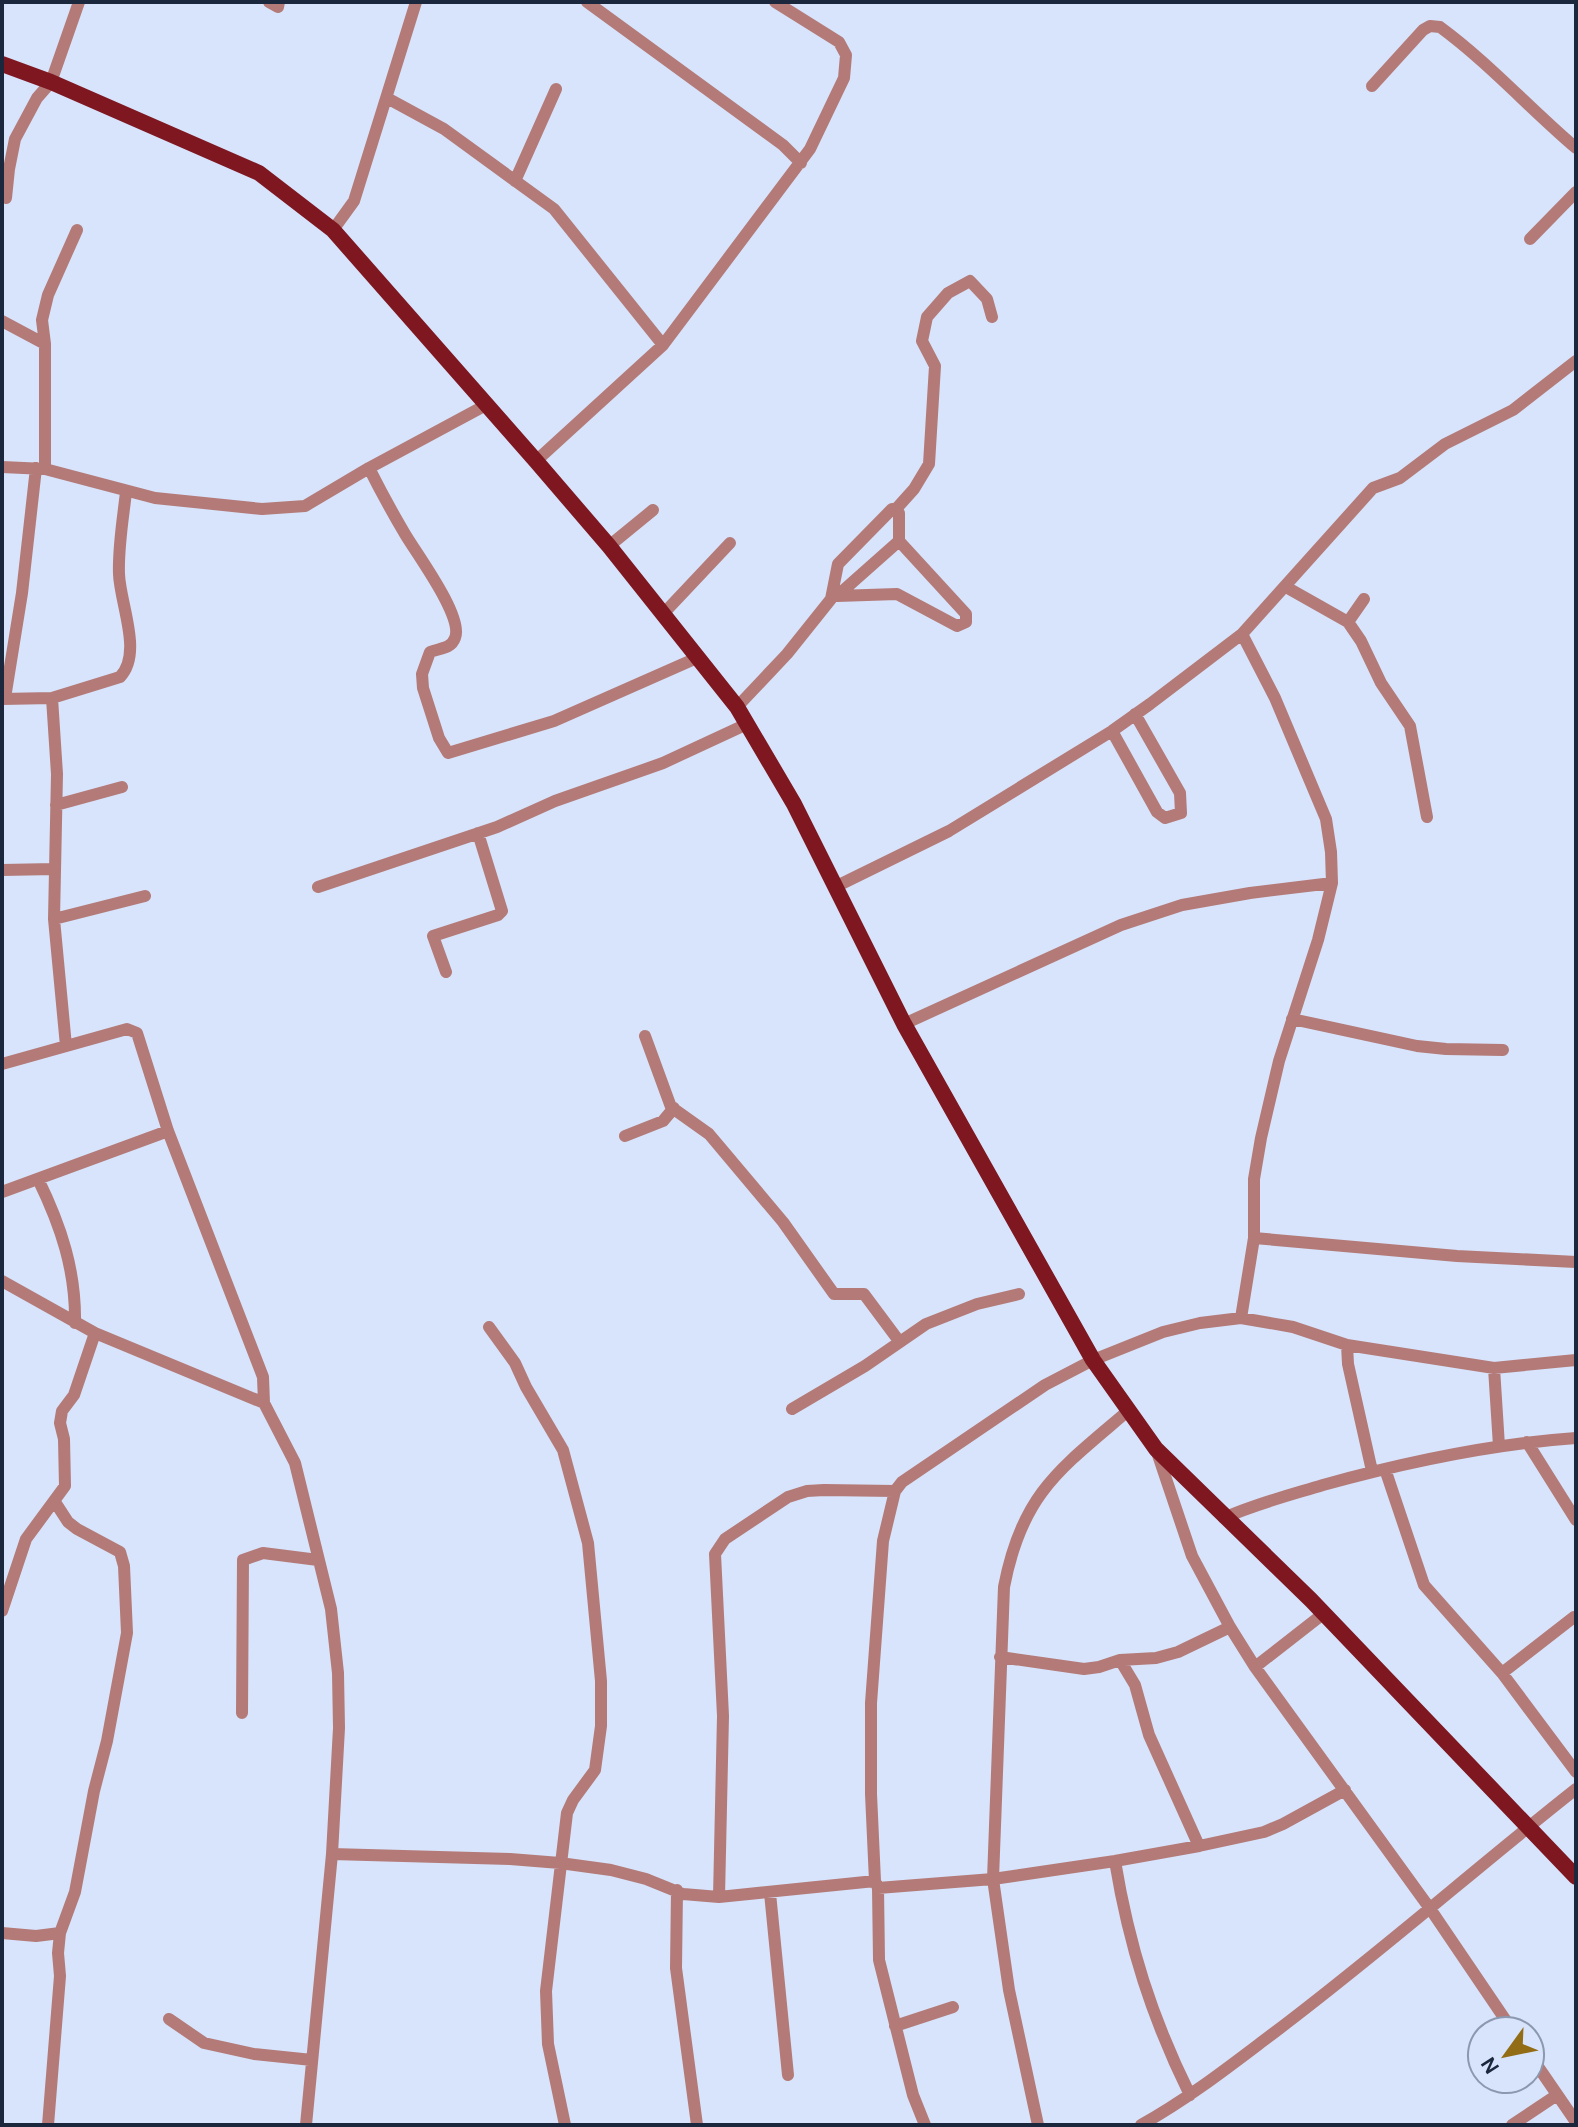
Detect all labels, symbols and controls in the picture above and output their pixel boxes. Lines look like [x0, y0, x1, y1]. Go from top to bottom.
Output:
north arrow [1466, 2015, 1546, 2095]
text: N [1475, 2052, 1505, 2079]

